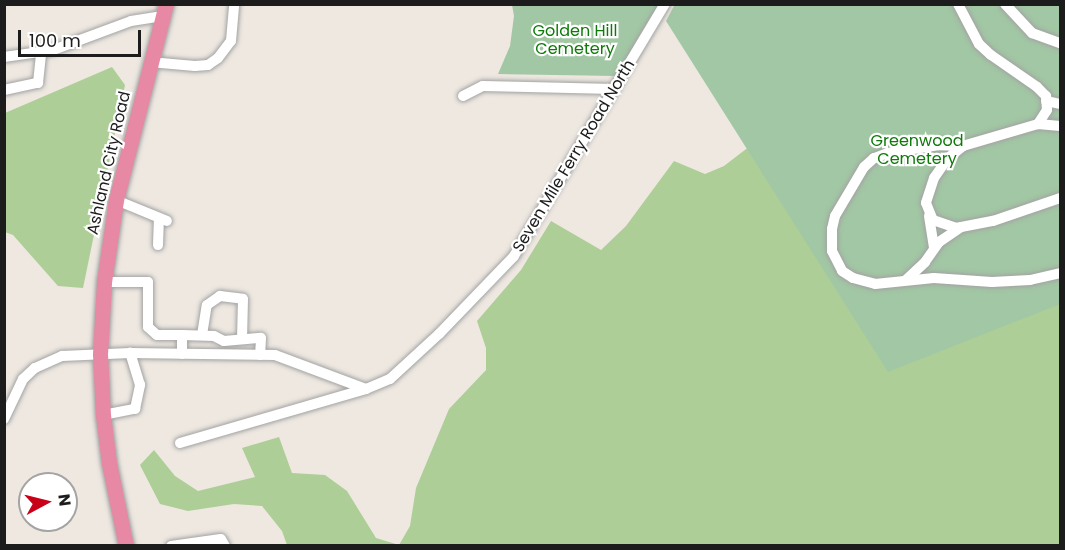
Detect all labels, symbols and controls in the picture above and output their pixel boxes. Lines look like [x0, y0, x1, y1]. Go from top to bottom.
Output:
scale bar [21, 18, 144, 56]
park label: Golden Hill Cemetery [533, 21, 617, 59]
text: 100 m [29, 28, 81, 53]
street label: Seven Mile Ferry Road North [509, 56, 639, 256]
street label: Ashland City Road [83, 89, 135, 237]
park label: Greenwood Cemetery [871, 131, 963, 169]
north arrow [18, 472, 78, 532]
text: N [52, 493, 77, 507]

